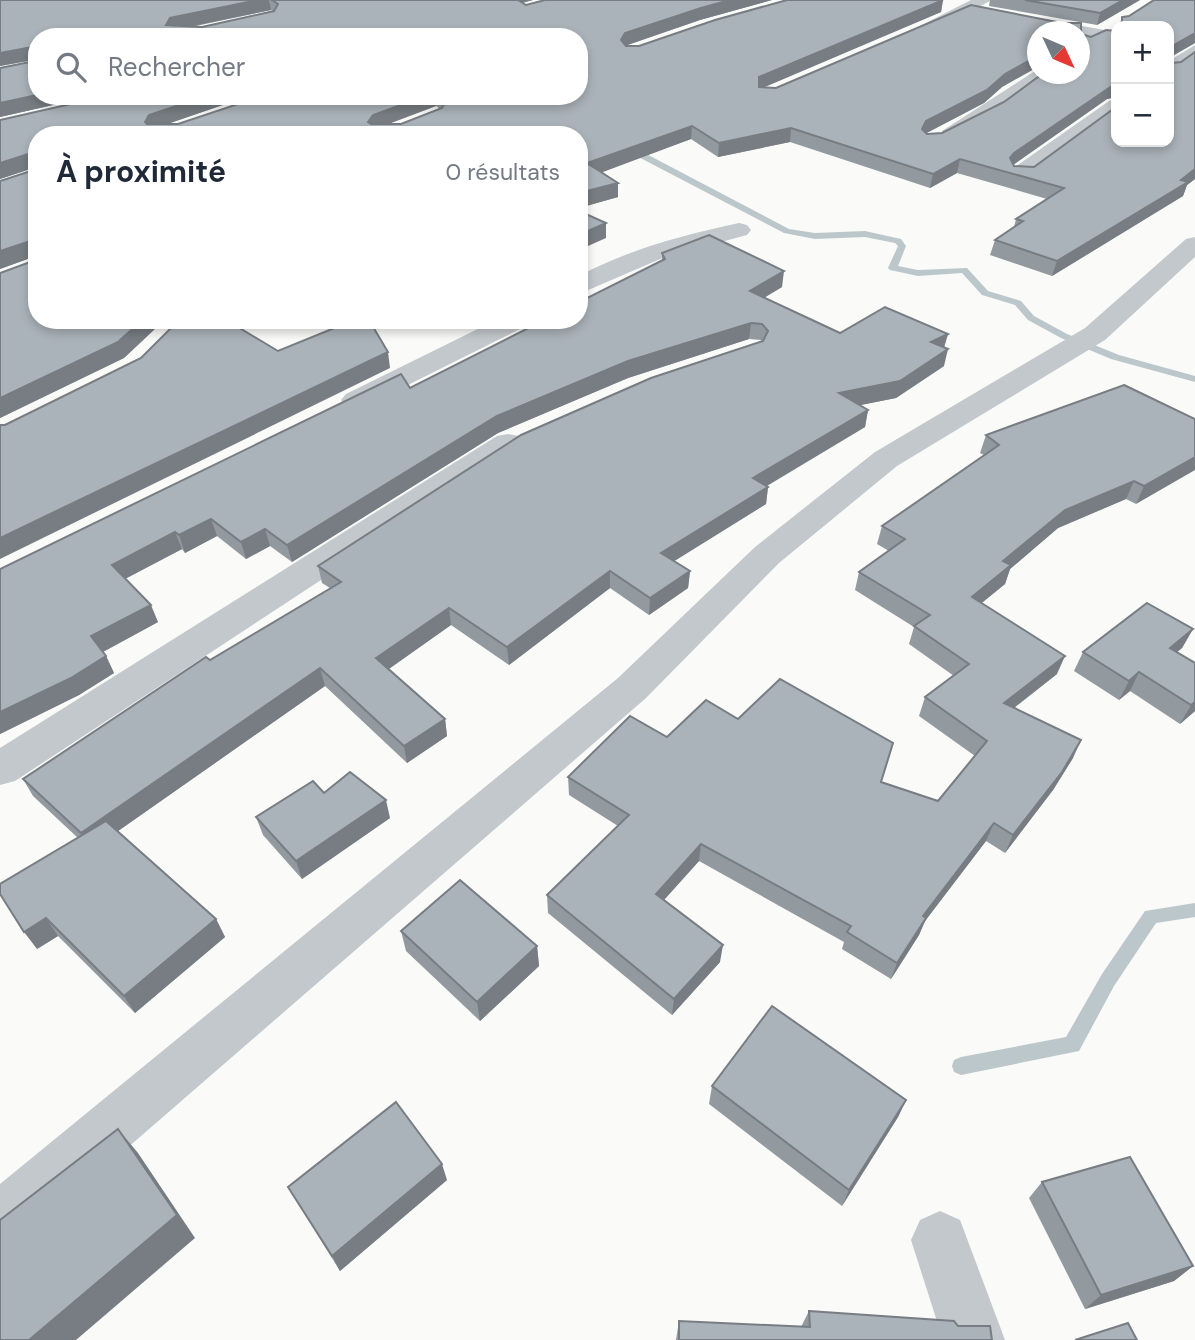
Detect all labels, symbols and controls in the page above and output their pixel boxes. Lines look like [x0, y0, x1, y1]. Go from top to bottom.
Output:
north arrow [1027, 21, 1090, 84]
map controls [1111, 21, 1174, 147]
button: + [1111, 21, 1174, 84]
search box [28, 28, 588, 105]
icon: search [52, 48, 90, 86]
text: Rechercher [108, 50, 245, 84]
button: − [1111, 84, 1174, 147]
text: À proximité [56, 152, 226, 191]
text: 0 résultats [445, 157, 560, 187]

